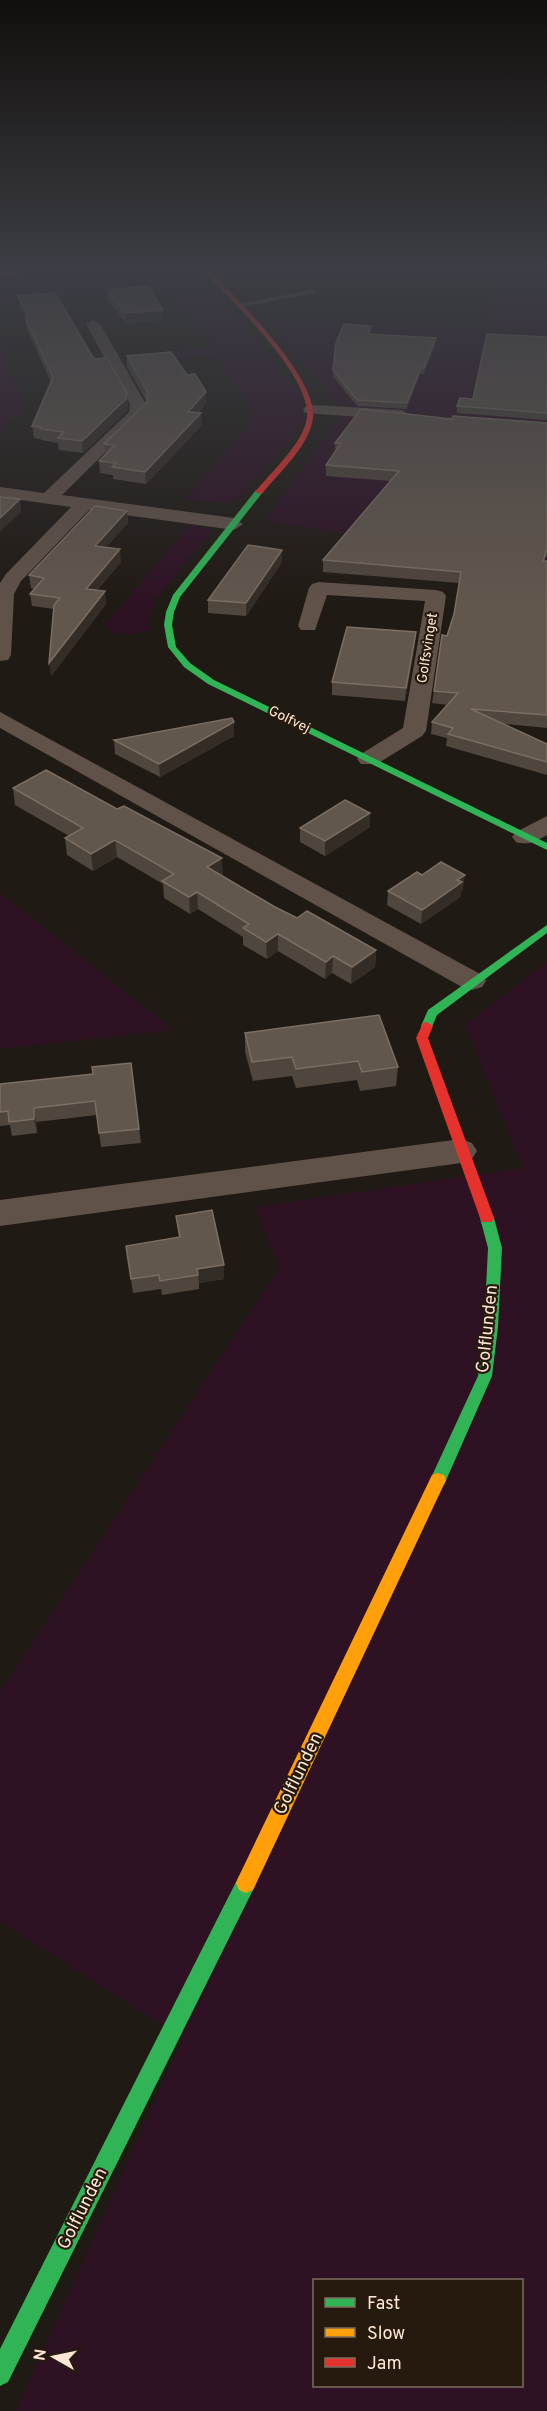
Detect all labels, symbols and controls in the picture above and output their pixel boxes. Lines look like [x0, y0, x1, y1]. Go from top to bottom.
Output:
street label: Golfsvinget [414, 612, 442, 684]
street label: Golfvej [265, 703, 313, 737]
street label: Golflunden [472, 1284, 504, 1374]
street label: Golflunden [269, 1729, 329, 1819]
street label: Golflunden [53, 2164, 113, 2254]
legend [313, 2279, 523, 2387]
text: Fast [367, 2293, 400, 2316]
text: Slow [367, 2323, 405, 2346]
north arrow [24, 2327, 84, 2387]
text: N [30, 2348, 52, 2362]
text: Jam [367, 2353, 402, 2376]

